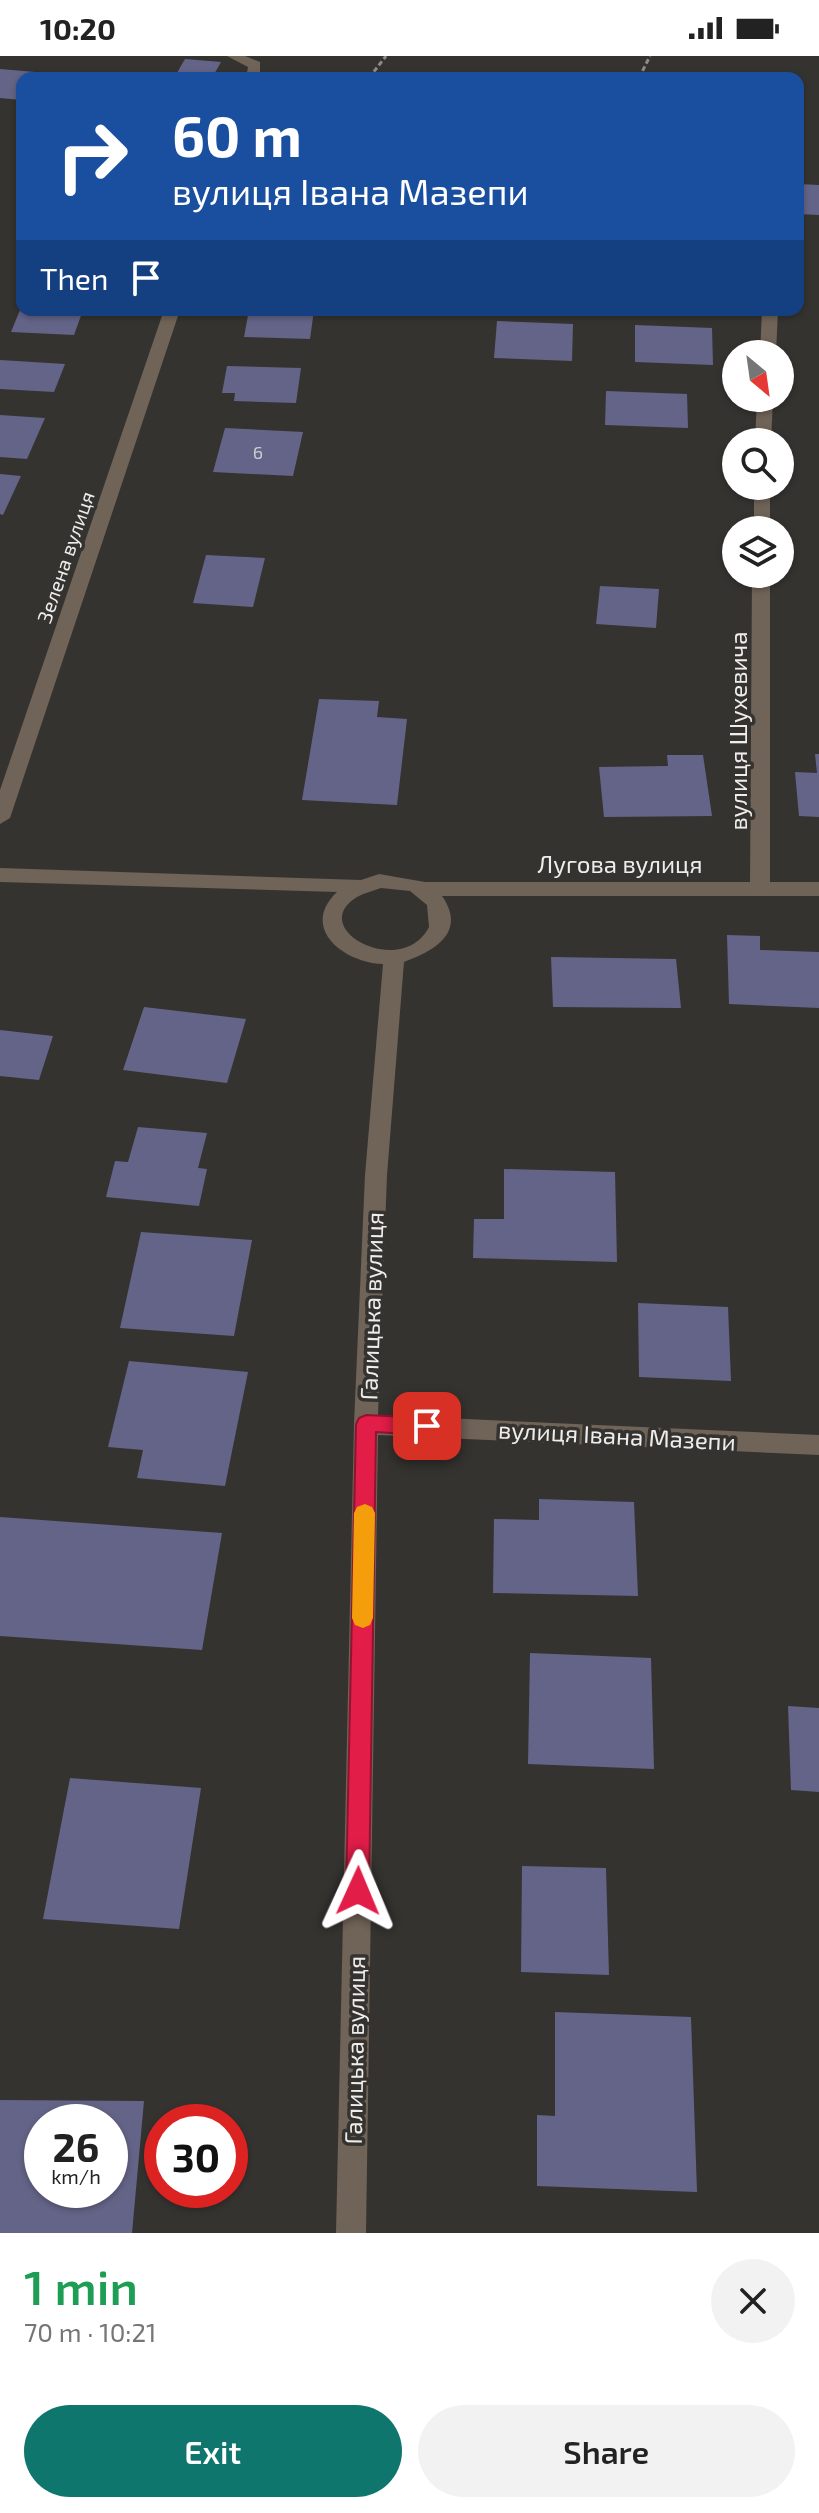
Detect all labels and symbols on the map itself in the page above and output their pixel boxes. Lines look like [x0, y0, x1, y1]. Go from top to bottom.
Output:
north arrow [722, 340, 794, 412]
house number: 6 [253, 441, 263, 463]
street label: Зелена вулиця [31, 488, 100, 626]
street label: вулиця Шухевича [723, 631, 753, 831]
street label: Лугова вулиця [538, 849, 702, 879]
street label: Галицька вулиця [353, 1211, 390, 1401]
pin [393, 1392, 461, 1460]
street label: вулиця Івана Мазепи [497, 1414, 736, 1457]
position arrow [316, 1849, 400, 1933]
street label: Галицька вулиця [338, 1955, 371, 2145]
speed limit sign: 30 [144, 2104, 248, 2208]

